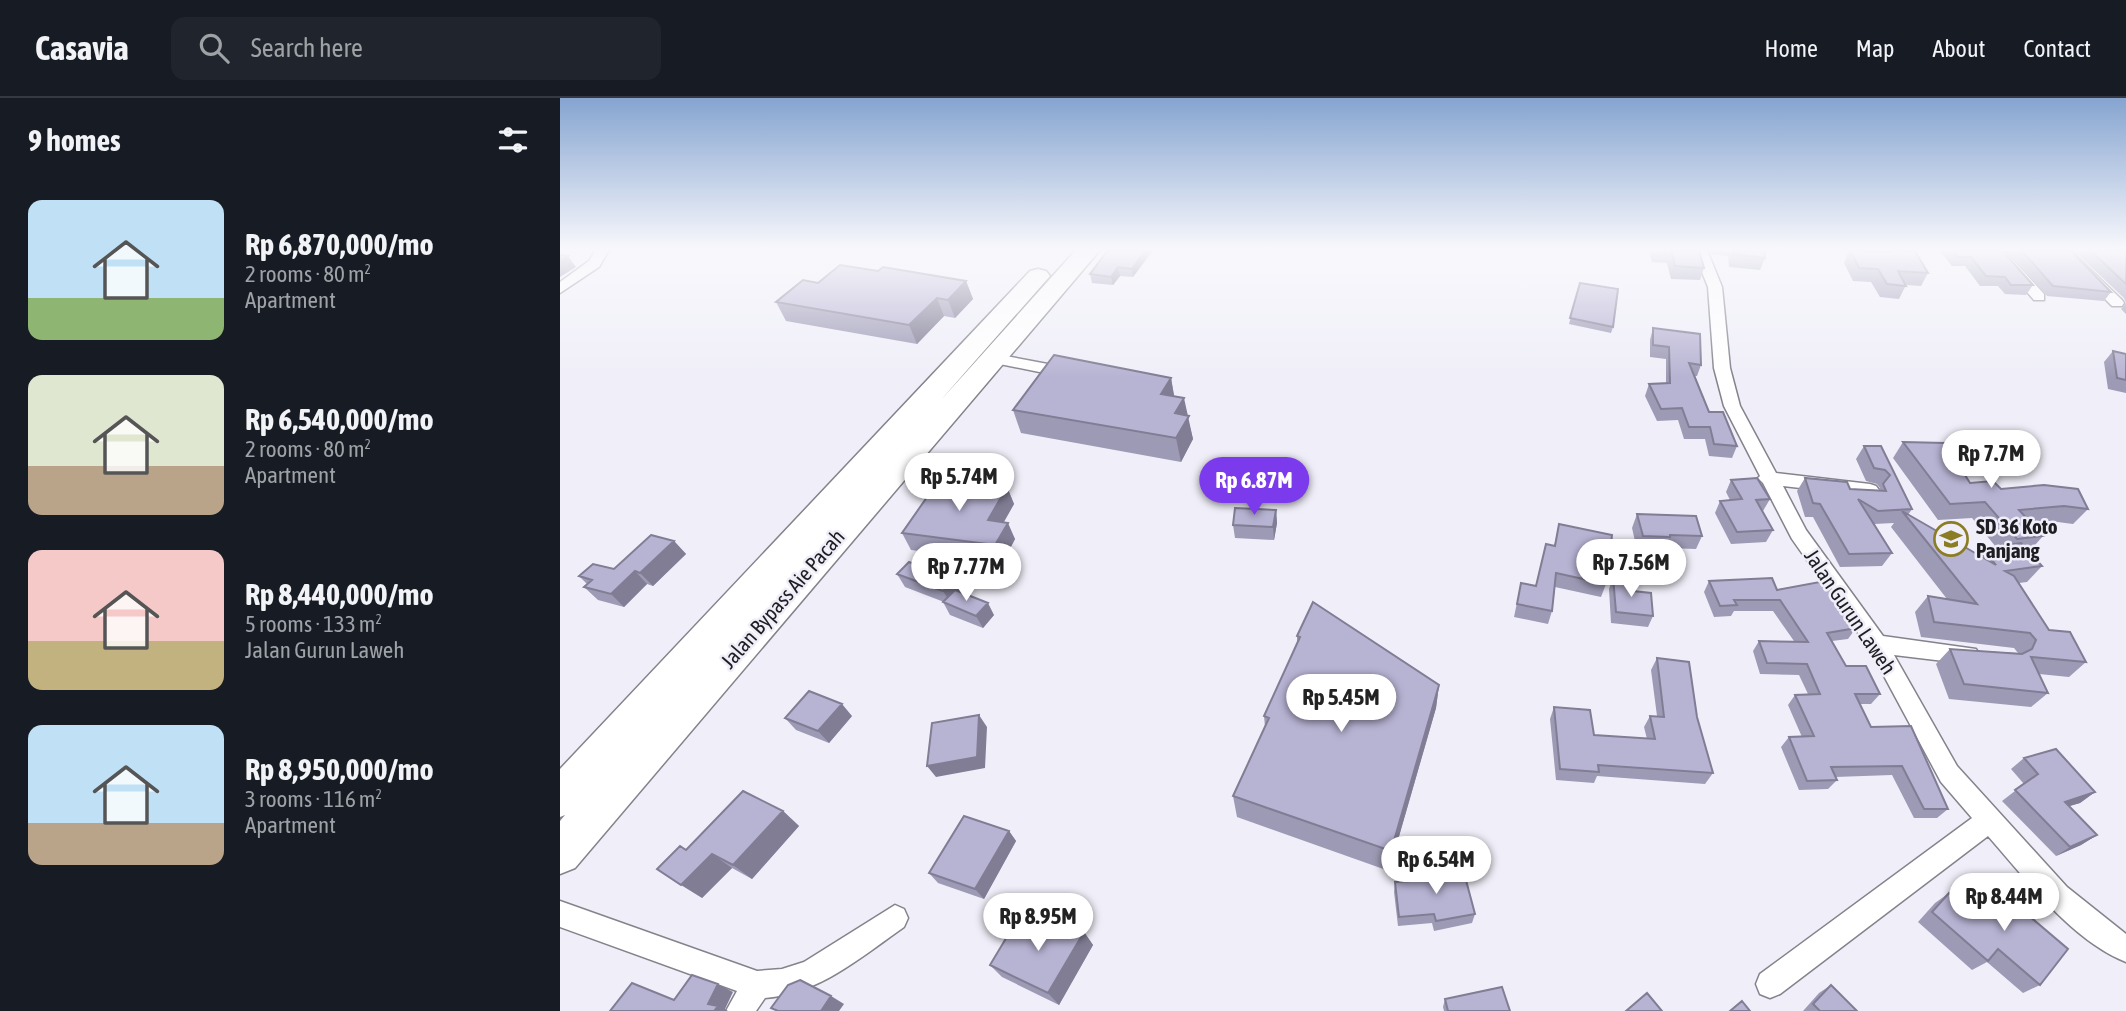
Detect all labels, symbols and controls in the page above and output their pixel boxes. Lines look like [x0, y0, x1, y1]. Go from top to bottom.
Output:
search box [171, 17, 661, 80]
text: Casavia [35, 29, 129, 67]
icon: search [195, 29, 233, 67]
text: Search here [251, 33, 363, 63]
text: Home [1764, 35, 1818, 62]
text: Map [1856, 35, 1894, 62]
text: About [1932, 35, 1985, 62]
text: Contact [2023, 35, 2091, 62]
icon: filters [494, 121, 532, 159]
text: 9 homes [28, 123, 121, 157]
text: Rp 6,870,000/mo [245, 227, 434, 261]
icon: home [84, 228, 168, 312]
text: 2 rooms · 80 m² [245, 261, 371, 287]
text: Apartment [245, 287, 336, 313]
text: Rp 6,540,000/mo [245, 402, 434, 436]
icon: home [84, 403, 168, 487]
pin: Rp 7.7M [1926, 430, 2056, 490]
text: 2 rooms · 80 m² [245, 436, 371, 462]
text: Rp 7.7M [1958, 440, 2024, 466]
pin: Rp 5.74M [887, 454, 1031, 513]
pin: Rp 6.87M [1182, 458, 1326, 517]
text: Apartment [245, 462, 336, 488]
text: Rp 5.74M [920, 463, 998, 489]
text: Rp 6.87M [1215, 467, 1293, 493]
place label: SD 36 Koto Panjang [1976, 514, 2058, 562]
school or university icon: SD 36 Koto Panjang [1932, 520, 1970, 558]
street label: Jalan Bypass Aie Pacah [716, 524, 849, 673]
pin: Rp 7.56M [1559, 540, 1703, 599]
pin: Rp 7.77M [894, 544, 1038, 603]
street label: Jalan Gurun Laweh [1800, 544, 1901, 678]
text: Rp 7.56M [1592, 549, 1670, 575]
text: Rp 7.77M [927, 553, 1005, 579]
text: Rp 8,440,000/mo [245, 577, 434, 611]
icon: home [84, 578, 168, 662]
text: 5 rooms · 133 m² [245, 611, 382, 637]
text: Jalan Gurun Laweh [245, 637, 404, 663]
pin: Rp 5.45M [1269, 674, 1413, 734]
text: Rp 5.45M [1302, 684, 1380, 710]
text: Rp 8,950,000/mo [245, 752, 434, 786]
icon: home [84, 753, 168, 837]
text: 3 rooms · 116 m² [245, 786, 382, 812]
text: Apartment [245, 812, 336, 838]
pin: Rp 6.54M [1364, 836, 1508, 896]
text: Rp 6.54M [1397, 846, 1475, 872]
pin: Rp 8.44M [1932, 874, 2076, 933]
text: Rp 8.44M [1965, 883, 2043, 909]
pin: Rp 8.95M [966, 894, 1110, 953]
text: Rp 8.95M [999, 903, 1077, 929]

